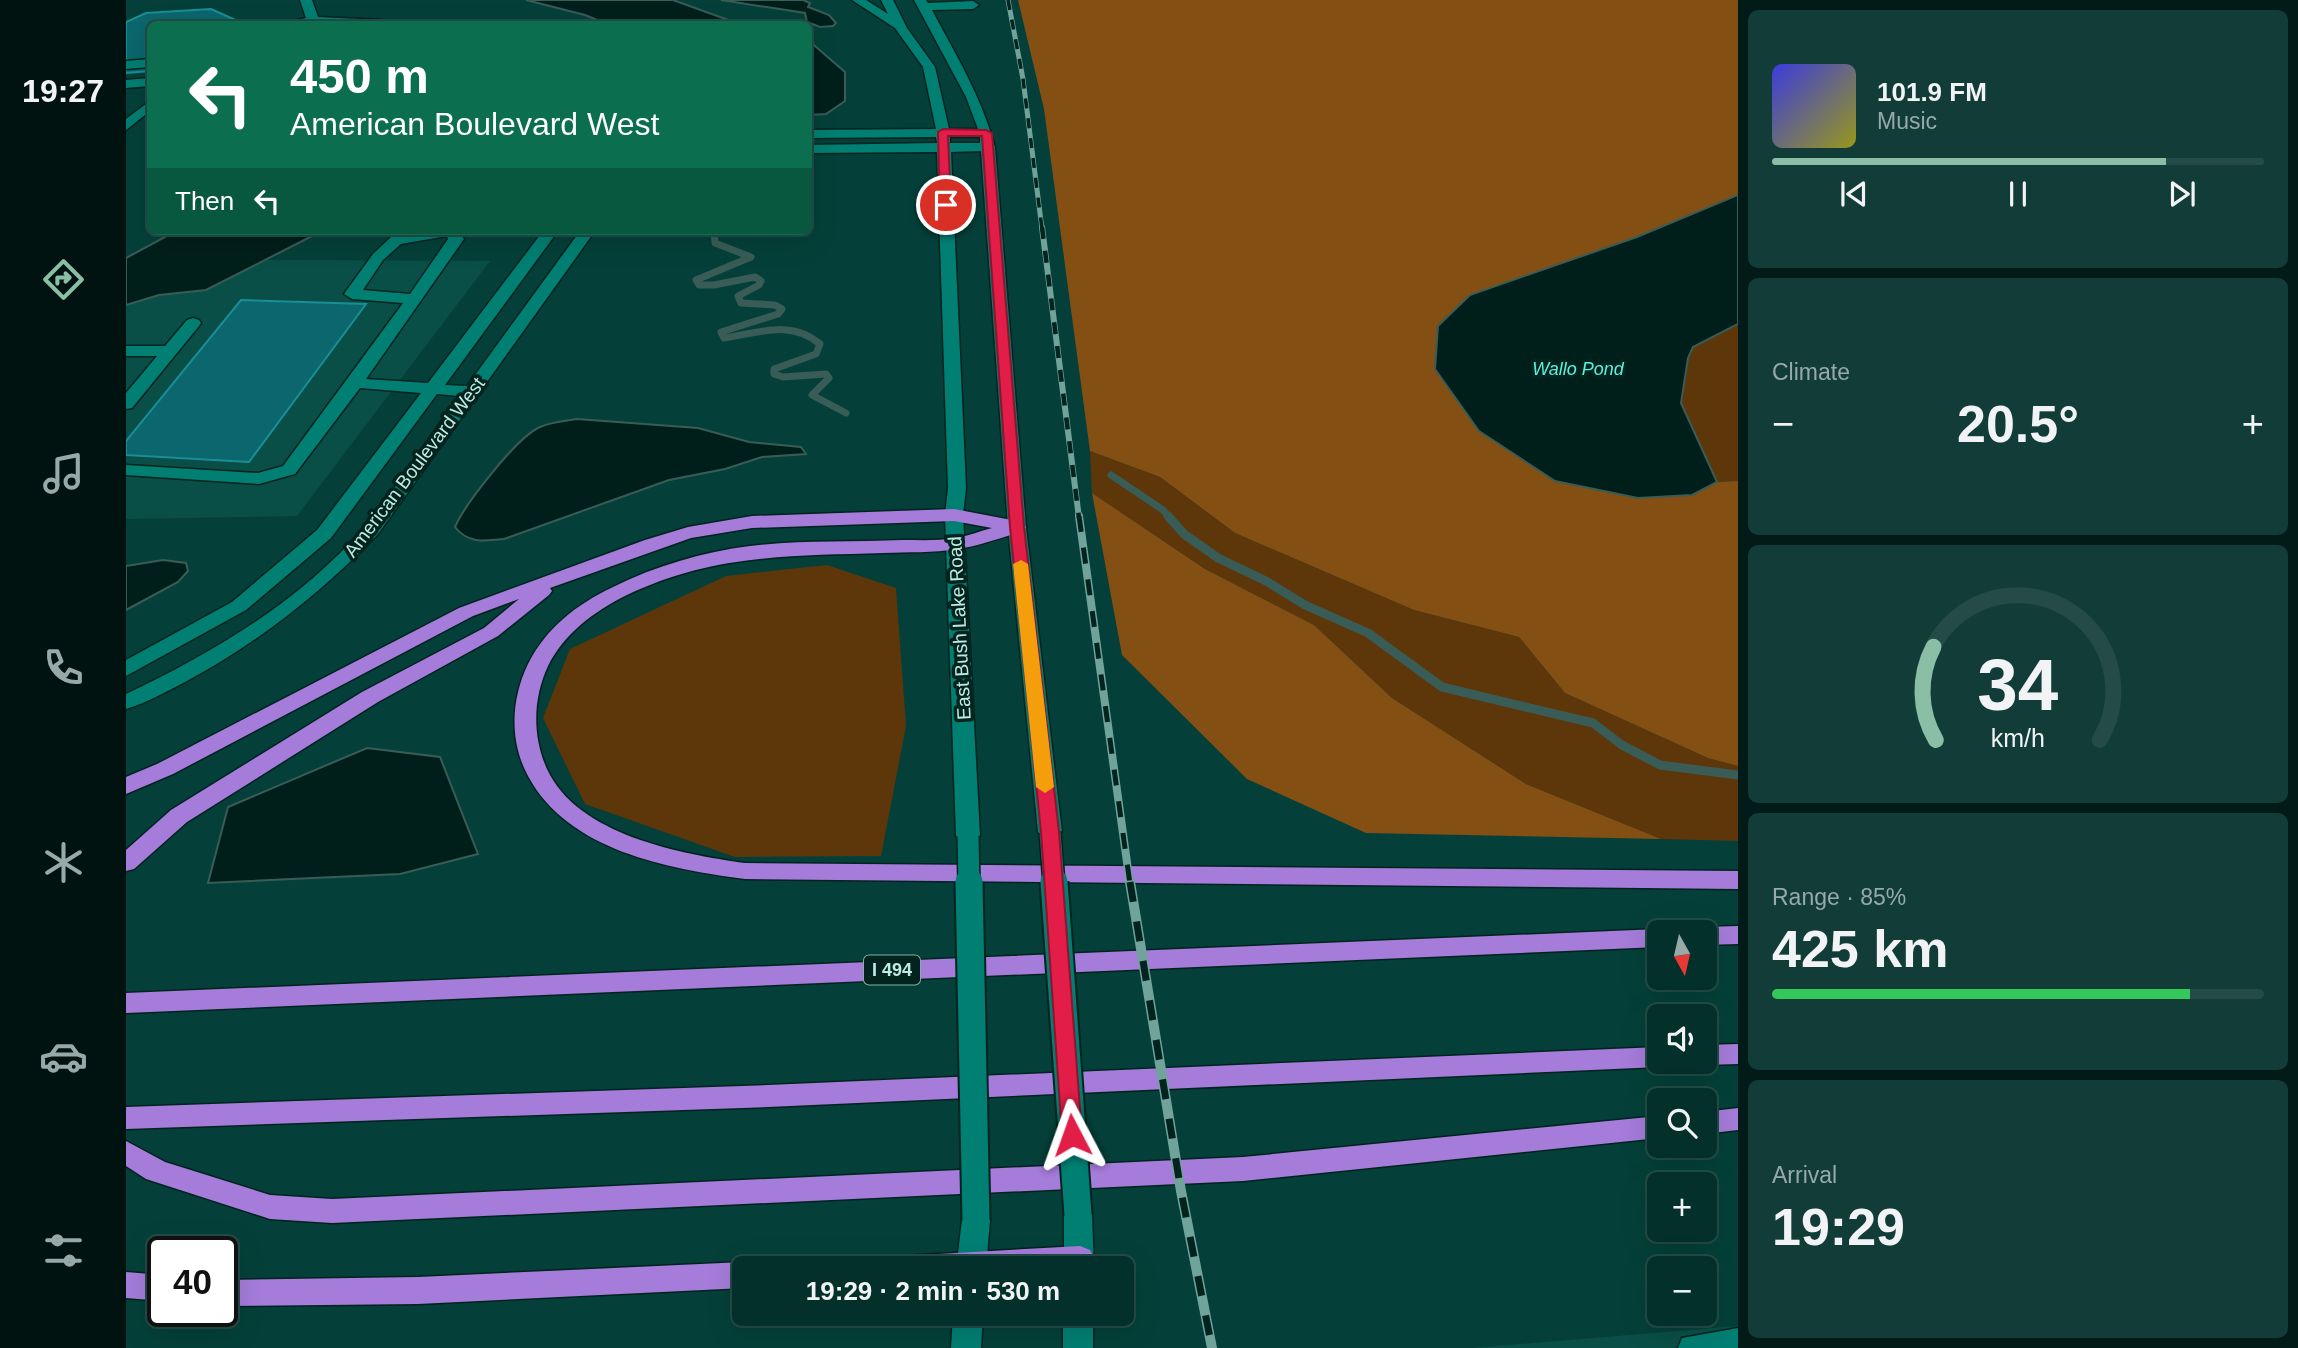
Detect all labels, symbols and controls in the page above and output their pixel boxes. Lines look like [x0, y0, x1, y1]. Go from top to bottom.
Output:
icon: left [175, 49, 266, 140]
text: 450 m [290, 49, 429, 103]
text: 19:27 [22, 73, 104, 109]
text: 101.9 FM [1877, 77, 1987, 107]
text: American Boulevard West [290, 106, 659, 142]
text: Music [1877, 108, 1937, 134]
pin [916, 175, 976, 235]
icon: previous [1835, 175, 1873, 213]
icon: pause [1999, 175, 2037, 213]
icon: next [2163, 175, 2201, 213]
icon: left [248, 182, 286, 220]
text: Then [175, 186, 234, 216]
icon: arrive [927, 186, 965, 224]
icon: directions [39, 255, 88, 304]
water label: Wallo Pond [1532, 359, 1625, 379]
text: Climate [1772, 359, 1850, 385]
street label: American Boulevard West [340, 373, 489, 561]
text: 20.5° [1957, 395, 2079, 453]
text: − [1772, 403, 1794, 445]
text: + [2242, 403, 2264, 445]
icon: music [39, 449, 88, 498]
street label: East Bush Lake Road [944, 536, 975, 720]
icon: phone [39, 643, 88, 692]
text: 34 [1978, 644, 2059, 725]
text: km/h [1991, 724, 2045, 752]
icon: climate [39, 838, 88, 887]
text: Range · 85% [1772, 884, 1906, 910]
north arrow [1647, 920, 1717, 990]
map controls [1647, 920, 1717, 1326]
text: 425 km [1772, 920, 1948, 978]
road number: I 494 [864, 956, 920, 985]
button: sound [1647, 1004, 1717, 1074]
icon: car [39, 1032, 88, 1081]
button: search [1647, 1088, 1717, 1158]
position arrow [1035, 1098, 1109, 1172]
text: Arrival [1772, 1162, 1837, 1188]
button: + [1647, 1172, 1717, 1242]
text: 19:29 [1772, 1198, 1905, 1256]
icon: filters [39, 1226, 88, 1275]
speed limit sign: 40 [147, 1236, 238, 1327]
button: − [1647, 1256, 1717, 1326]
text: 19:29 · 2 min · 530 m [806, 1276, 1060, 1306]

